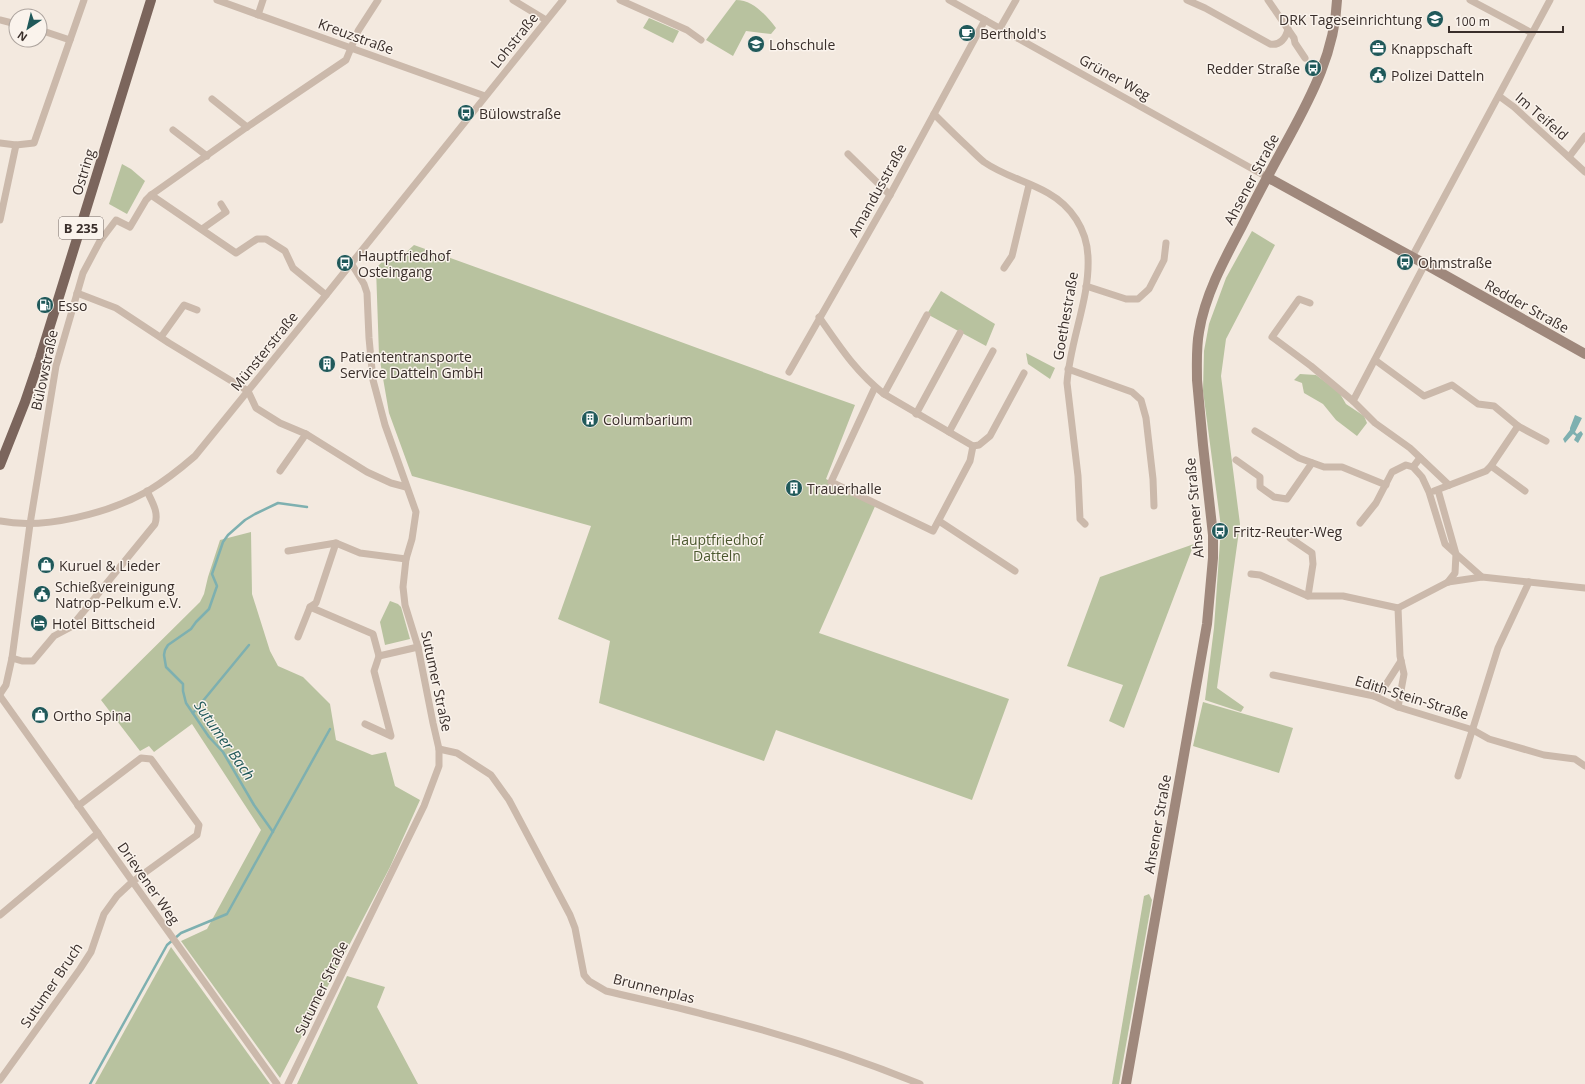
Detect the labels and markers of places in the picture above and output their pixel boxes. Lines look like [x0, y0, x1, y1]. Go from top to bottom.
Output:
school or university icon: DRK Tageseinrichtung [1425, 9, 1445, 29]
place label: DRK Tageseinrichtung [1279, 10, 1422, 29]
cafe icon: Berthold's [957, 23, 977, 43]
place label: Berthold's [980, 24, 1047, 43]
school or university icon: Lohschule [746, 34, 766, 54]
place label: Lohschule [769, 35, 835, 54]
office icon: Knappschaft [1368, 38, 1388, 58]
place label: Knappschaft [1391, 39, 1473, 58]
bus stop icon: Redder Straße [1303, 58, 1323, 78]
place label: Redder Straße [1206, 59, 1300, 78]
public building icon: Polizei Datteln [1368, 65, 1388, 85]
place label: Polizei Datteln [1391, 66, 1484, 85]
bus stop icon: Bülowstraße [456, 103, 476, 123]
place label: Bülowstraße [479, 104, 561, 123]
place label: Hauptfriedhof Osteingang [358, 246, 452, 281]
bus stop icon: Ohmstraße [1395, 252, 1415, 272]
bus stop icon: Hauptfriedhof Osteingang [335, 253, 355, 273]
place label: Ohmstraße [1418, 253, 1492, 272]
fuel station icon: Esso [35, 295, 55, 315]
place label: Esso [58, 296, 88, 315]
place label: Patiententransporte Service Datteln GmbH [340, 347, 484, 382]
building icon: Patiententransporte Service Datteln GmbH [317, 354, 337, 374]
building icon: Columbarium [580, 409, 600, 429]
place label: Columbarium [603, 410, 692, 429]
building icon: Trauerhalle [784, 478, 804, 498]
place label: Trauerhalle [807, 479, 882, 498]
bus stop icon: Fritz-Reuter-Weg [1210, 521, 1230, 541]
place label: Fritz-Reuter-Weg [1233, 522, 1342, 541]
shop icon: Kuruel & Lieder [36, 555, 56, 575]
place label: Kuruel & Lieder [59, 556, 160, 575]
place label: Schießvereinigung Natrop-Pelkum e.V. [55, 577, 181, 612]
public building icon: Schießvereinigung Natrop-Pelkum e.V. [32, 584, 52, 604]
hotel icon: Hotel Bittscheid [29, 613, 49, 633]
place label: Hotel Bittscheid [52, 614, 155, 633]
shop icon: Ortho Spina [30, 705, 50, 725]
place label: Ortho Spina [53, 706, 131, 725]

